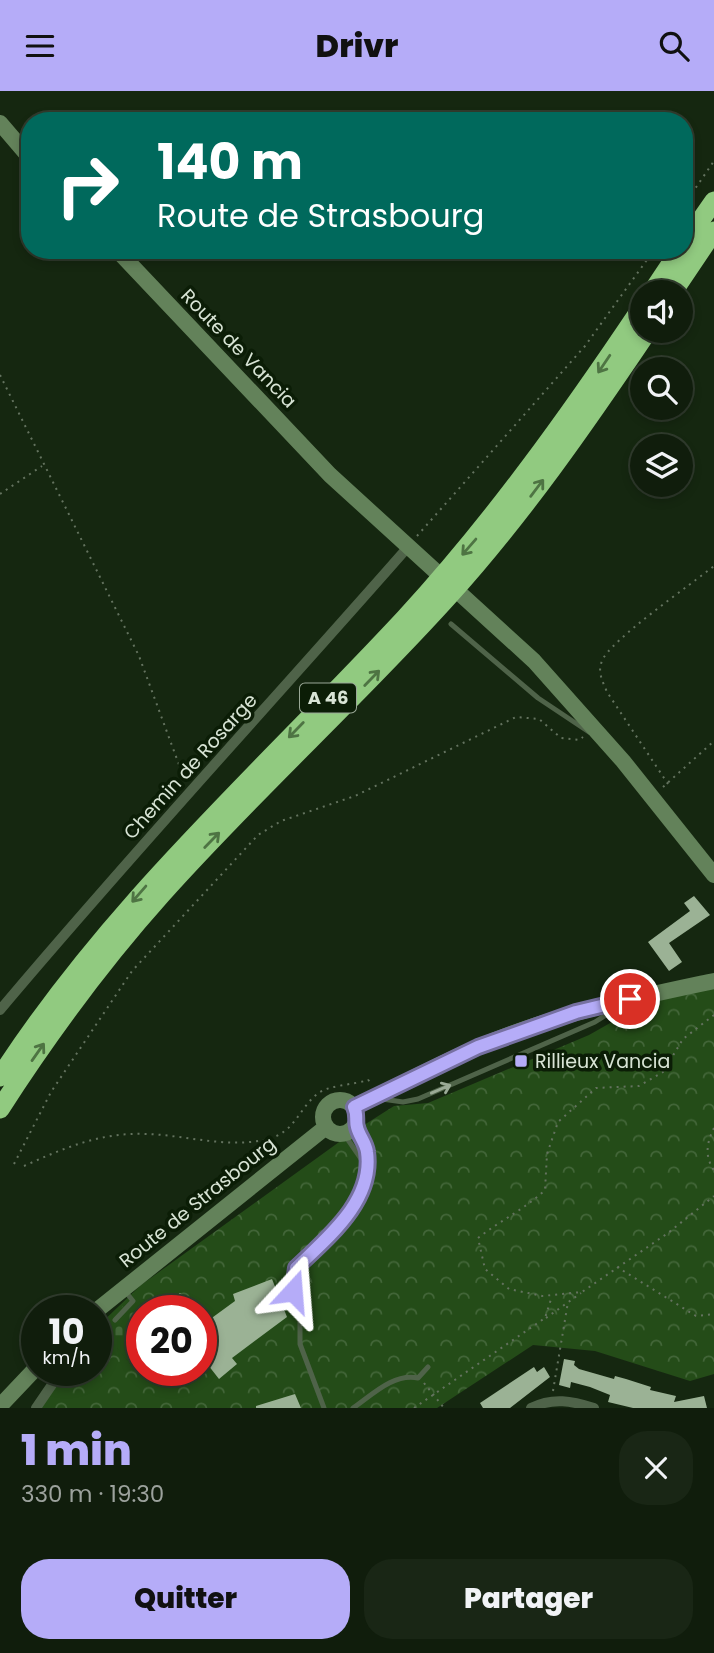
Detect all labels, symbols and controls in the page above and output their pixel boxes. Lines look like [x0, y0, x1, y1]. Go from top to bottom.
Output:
text: Drivr [316, 23, 398, 68]
icon: menu [21, 27, 59, 65]
icon: search [655, 27, 693, 65]
text: 140 m [157, 128, 303, 196]
icon: right [42, 140, 133, 231]
text: Route de Strasbourg [157, 193, 484, 238]
map controls [630, 280, 693, 497]
button: sound [630, 280, 693, 343]
street label: Route de Vancia [175, 283, 303, 414]
one-way arrow [597, 354, 611, 373]
button: search [630, 357, 693, 420]
button: layers [630, 434, 693, 497]
one-way arrow [530, 479, 545, 498]
one-way arrow [461, 537, 477, 555]
one-way arrow [363, 669, 380, 686]
road number: A 46 [300, 683, 356, 713]
street label: Chemin de Rosarge [117, 687, 263, 845]
one-way arrow [288, 721, 305, 738]
one-way arrow [204, 832, 221, 849]
one-way arrow [131, 885, 147, 903]
pin [600, 969, 660, 1029]
icon: arrive [611, 980, 649, 1018]
one-way arrow [31, 1043, 45, 1062]
place label: Rillieux Vancia [535, 1048, 670, 1075]
marker: Rillieux Vancia [513, 1053, 529, 1069]
one-way arrow [430, 1082, 451, 1095]
street label: Route de Strasbourg [113, 1131, 281, 1274]
position arrow [256, 1254, 330, 1328]
speed limit sign: 20 [126, 1295, 217, 1386]
text: 10 [49, 1307, 84, 1356]
text: km/h [43, 1345, 90, 1370]
text: 1 min [21, 1421, 132, 1480]
button: close [619, 1431, 693, 1505]
text: 330 m · 19:30 [21, 1478, 164, 1510]
button: Quitter [21, 1559, 350, 1639]
button: Partager [364, 1559, 693, 1639]

